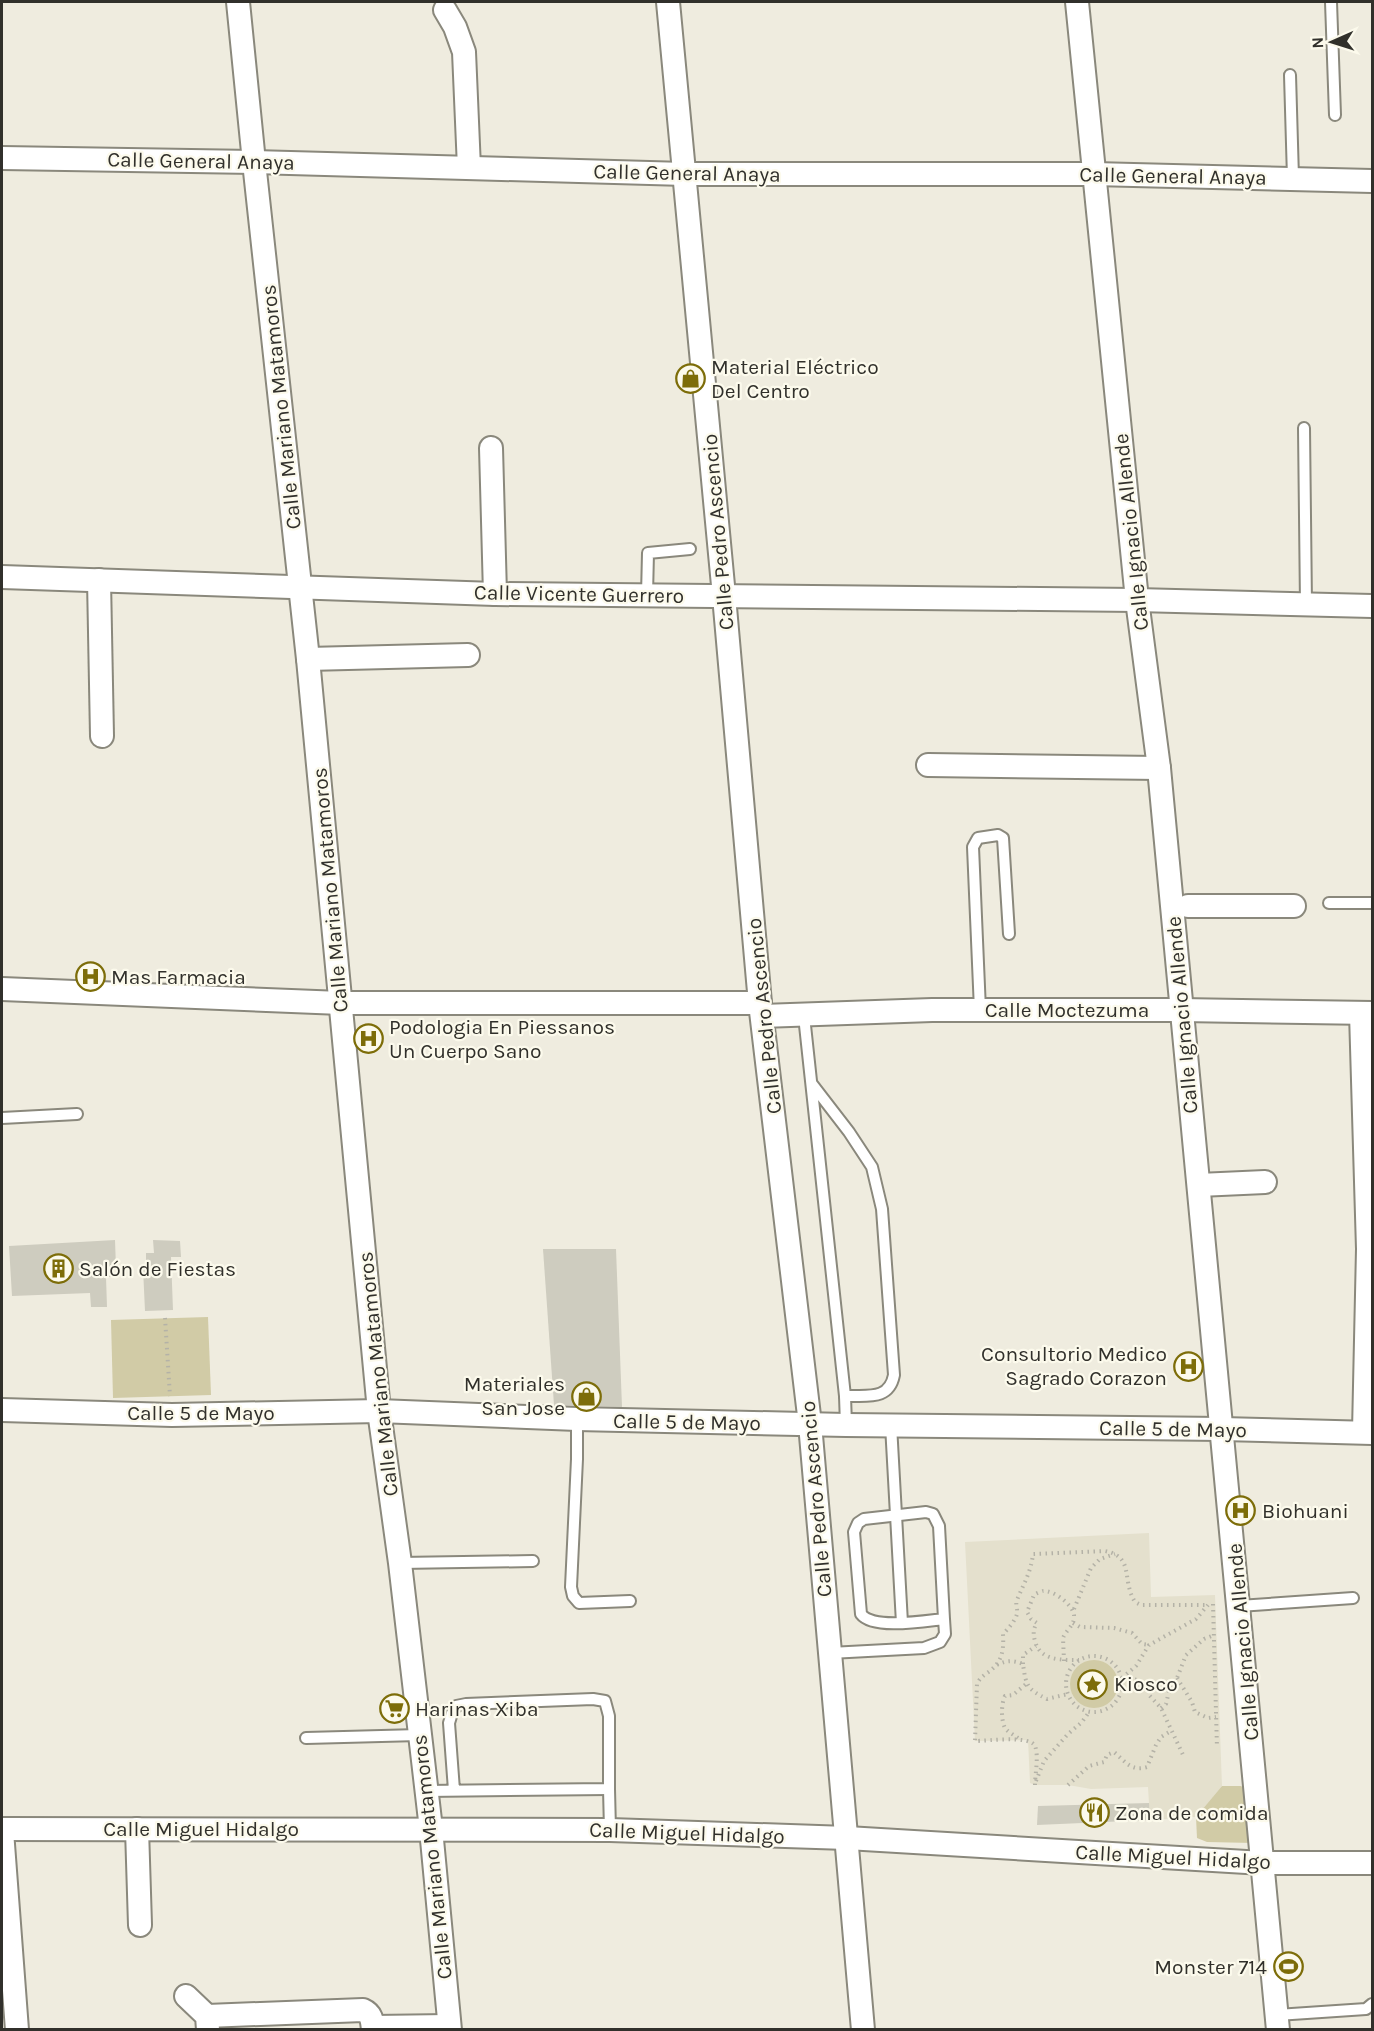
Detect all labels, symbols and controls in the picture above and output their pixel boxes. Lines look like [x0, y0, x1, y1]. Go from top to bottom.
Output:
north arrow [1302, 12, 1362, 72]
text: N [1308, 37, 1327, 49]
street label: Calle General Anaya [107, 147, 295, 175]
street label: Calle General Anaya [593, 159, 781, 187]
street label: Calle General Anaya [1079, 162, 1267, 190]
street label: Calle Mariano Matamoros [256, 283, 306, 531]
place label: Material Eléctrico Del Centro [711, 355, 879, 403]
shop icon: Material Eléctrico Del Centro [674, 363, 706, 395]
street label: Calle Ignacio Allende [1109, 432, 1153, 632]
street label: Calle Pedro Ascencio [697, 433, 739, 631]
street label: Calle Vicente Guerrero [474, 580, 684, 608]
street label: Calle Mariano Matamoros [307, 766, 353, 1014]
street label: Calle Ignacio Allende [1161, 915, 1203, 1115]
street label: Calle Pedro Ascencio [742, 917, 786, 1115]
hospital icon: Mas Farmacia [74, 961, 106, 993]
place label: Mas Farmacia [111, 965, 246, 989]
street label: Calle Moctezuma [985, 998, 1149, 1022]
place label: Podologia En Piessanos Un Cuerpo Sano [389, 1015, 615, 1063]
hospital icon: Podologia En Piessanos Un Cuerpo Sano [352, 1023, 384, 1055]
street label: Calle Mariano Matamoros [353, 1250, 403, 1498]
building icon: Salón de Fiestas [42, 1253, 74, 1285]
place label: Salón de Fiestas [79, 1257, 236, 1281]
place label: Consultorio Medico Sagrado Corazon [981, 1342, 1167, 1390]
hospital icon: Consultorio Medico Sagrado Corazon [1172, 1350, 1204, 1382]
place label: Materiales San Jose [464, 1372, 565, 1420]
shop icon: Materiales San Jose [570, 1380, 602, 1412]
street label: Calle Pedro Ascencio [795, 1400, 837, 1598]
street label: Calle 5 de Mayo [127, 1401, 275, 1425]
street label: Calle 5 de Mayo [613, 1409, 761, 1435]
street label: Calle 5 de Mayo [1099, 1416, 1247, 1442]
hospital icon: Biohuani [1225, 1495, 1257, 1527]
place label: Biohuani [1262, 1499, 1349, 1523]
street label: Calle Ignacio Allende [1222, 1542, 1264, 1742]
place icon: Kiosco [1077, 1668, 1109, 1700]
place label: Kiosco [1114, 1672, 1178, 1696]
supermarket icon: Harinas Xiba [378, 1693, 410, 1725]
place label: Harinas Xiba [415, 1697, 538, 1721]
street label: Calle Mariano Matamoros [407, 1733, 457, 1981]
restaurant icon: Zona de comida [1078, 1797, 1110, 1829]
place label: Zona de comida [1115, 1801, 1269, 1825]
street label: Calle Miguel Hidalgo [103, 1817, 299, 1841]
street label: Calle Miguel Hidalgo [589, 1818, 785, 1848]
street label: Calle Miguel Hidalgo [1075, 1840, 1271, 1874]
sports icon: Monster 714 [1272, 1951, 1304, 1983]
place label: Monster 714 [1154, 1955, 1267, 1979]

